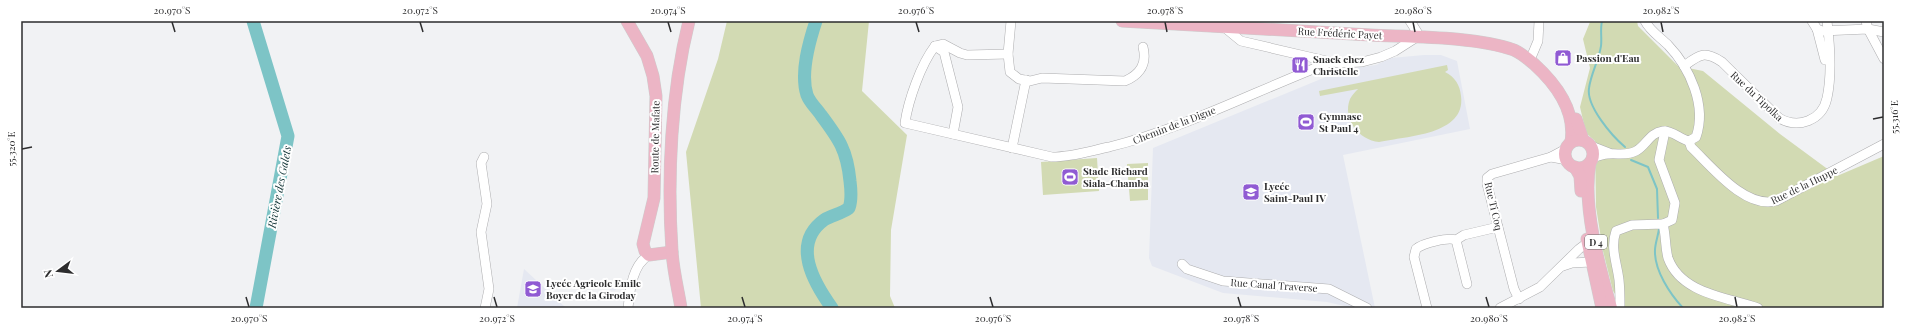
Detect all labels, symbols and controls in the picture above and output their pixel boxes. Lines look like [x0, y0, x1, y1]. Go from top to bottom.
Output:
text: 20.970°S [154, 3, 190, 17]
text: 20.972°S [402, 3, 438, 17]
text: 20.974°S [650, 3, 686, 17]
text: 20.976°S [898, 3, 934, 17]
text: 20.978°S [1147, 3, 1183, 17]
text: 20.980°S [1394, 3, 1432, 17]
text: 20.982°S [1643, 3, 1679, 17]
street label: Rue Frédéric Payet [1297, 24, 1383, 42]
shop icon: Passion d'Eau [1553, 48, 1573, 68]
place label: Passion d'Eau [1576, 51, 1640, 65]
place label: Snack chez Christelle [1313, 52, 1364, 78]
restaurant icon: Snack chez Christelle [1290, 55, 1310, 75]
street label: Rue du Tipolka [1728, 68, 1786, 124]
text: 55.316°E [1887, 100, 1901, 134]
street label: Route de Mafate [647, 101, 663, 173]
street label: Chemin de la Digue [1131, 103, 1217, 147]
place label: Gymnase St Paul 4 [1319, 109, 1361, 135]
sports icon: Gymnase St Paul 4 [1296, 112, 1316, 132]
text: 55.320°E [4, 131, 18, 167]
water label: Rivière des Galets [263, 144, 294, 230]
street label: Rue de la Huppe [1768, 163, 1840, 207]
place label: Stade Richard Siala-Chamba [1083, 164, 1149, 190]
sports icon: Stade Richard Siala-Chamba [1060, 167, 1080, 187]
place label: Lycée Saint-Paul IV [1264, 179, 1326, 205]
street label: Rue Ti Coq [1482, 180, 1506, 232]
school or university icon: Lycée Saint-Paul IV [1241, 182, 1261, 202]
road number: D 4 [1585, 235, 1607, 249]
north arrow [38, 251, 78, 291]
text: N [40, 268, 56, 279]
street label: Rue Canal Traverse [1230, 275, 1318, 295]
place label: Lycée Agricole Emile Boyer de la Giroday [546, 276, 641, 302]
school or university icon: Lycée Agricole Emile Boyer de la Giroday [523, 279, 543, 299]
text: 20.970°S [231, 311, 267, 325]
text: 20.972°S [479, 311, 515, 325]
text: 20.974°S [727, 311, 763, 325]
text: 20.976°S [975, 311, 1011, 325]
text: 20.978°S [1223, 311, 1259, 325]
text: 20.980°S [1470, 311, 1508, 325]
text: 20.982°S [1719, 311, 1755, 325]

